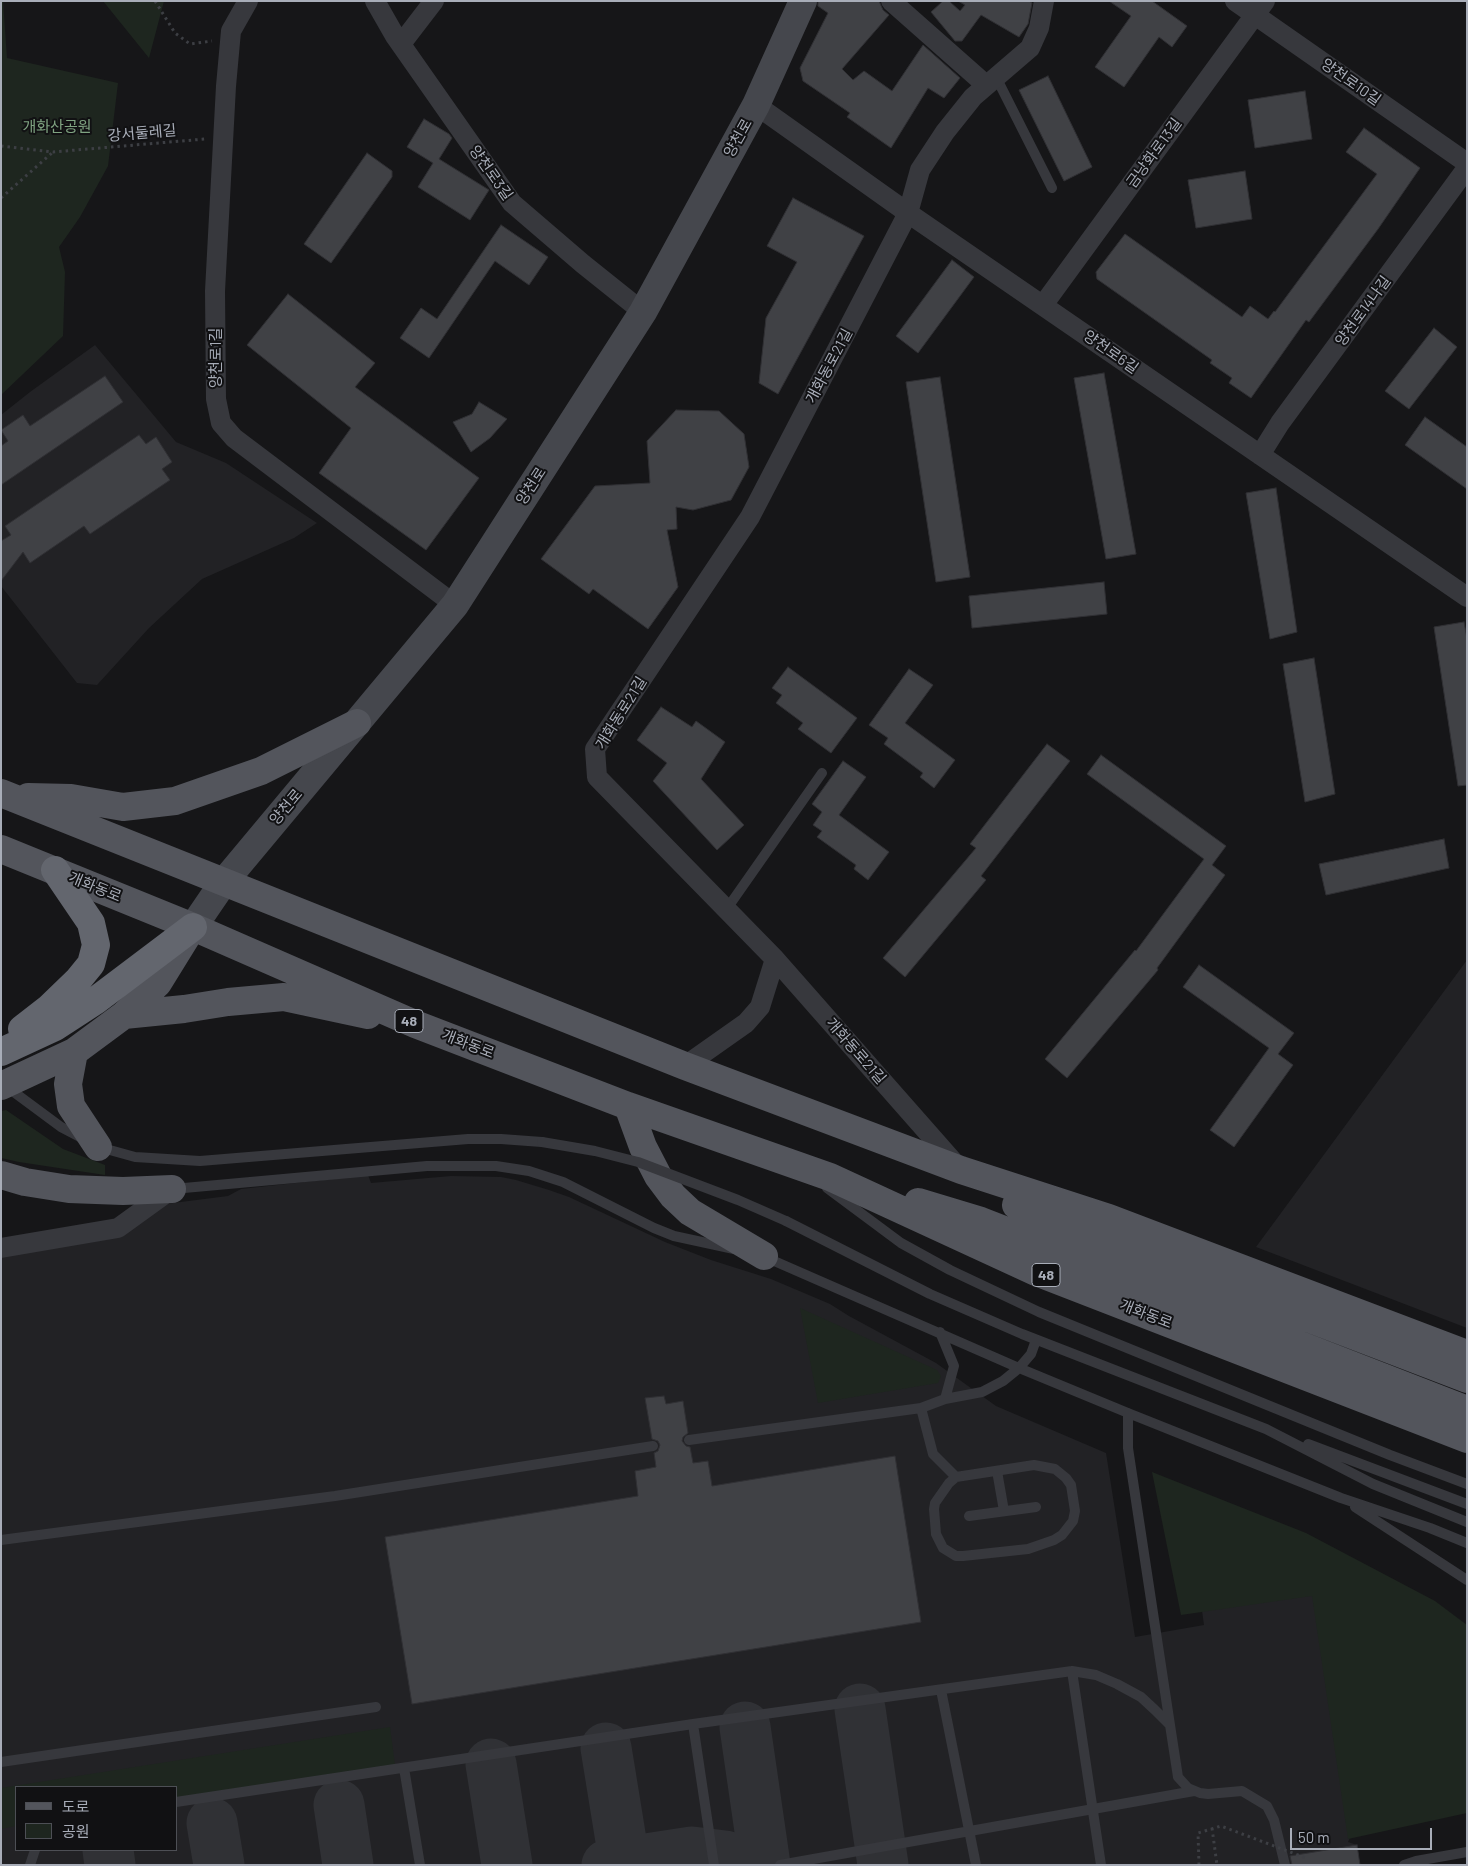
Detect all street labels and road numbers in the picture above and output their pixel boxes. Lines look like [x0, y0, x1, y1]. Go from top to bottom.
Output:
street label: 양천로10길 [1318, 55, 1384, 109]
street label: 금낭화로13길 [1123, 115, 1185, 191]
street label: 양천로 [720, 116, 756, 160]
street label: 강서둘레길 [107, 121, 177, 145]
street label: 양천로3길 [466, 142, 516, 204]
street label: 양천로14나길 [1331, 272, 1395, 350]
street label: 개화동로21길 [802, 326, 856, 406]
street label: 양천로6길 [1080, 327, 1142, 377]
street label: 양천로1길 [207, 328, 225, 388]
street label: 양천로 [512, 464, 550, 508]
street label: 개화동로21길 [592, 673, 650, 753]
street label: 양천로 [266, 785, 306, 829]
street label: 개화동로 [66, 868, 124, 906]
road number: 48 [395, 1009, 423, 1032]
street label: 개화동로21길 [822, 1014, 890, 1088]
street label: 개화동로 [439, 1026, 497, 1062]
road number: 48 [1032, 1264, 1060, 1286]
street label: 개화동로 [1117, 1296, 1175, 1332]

